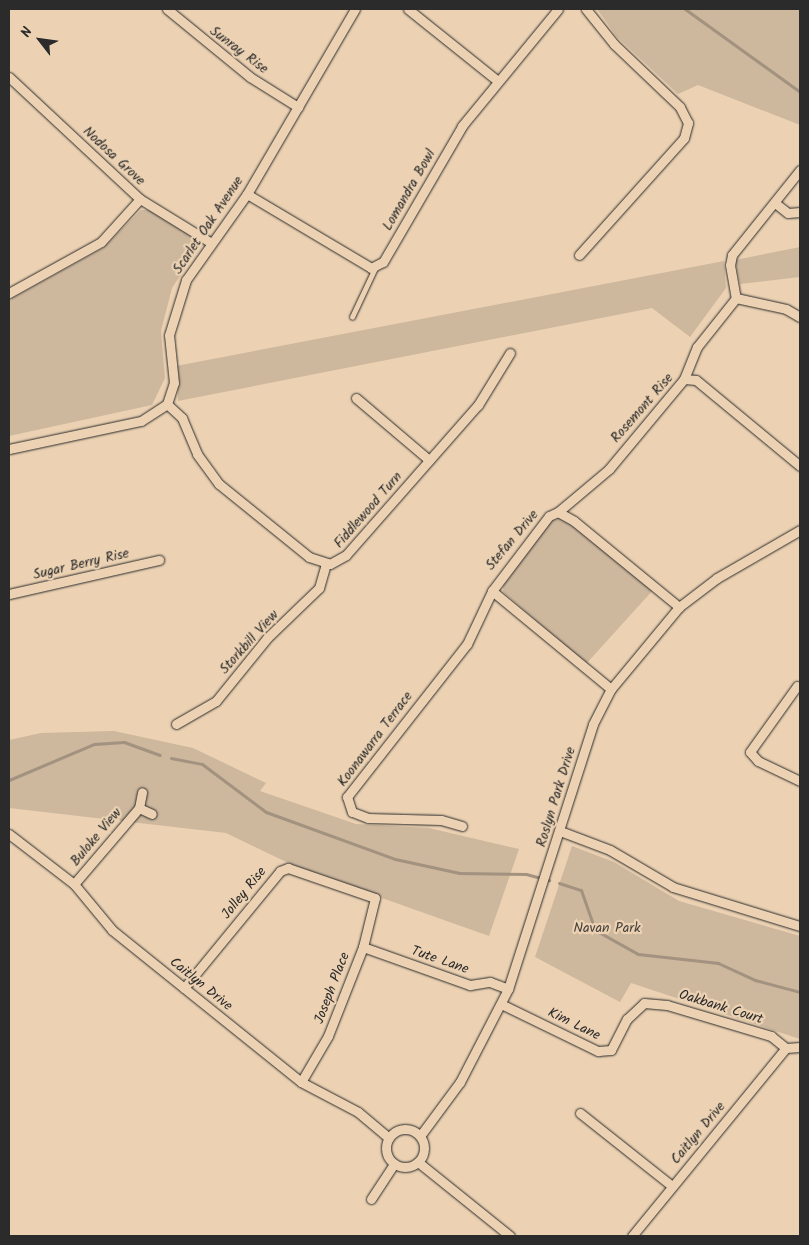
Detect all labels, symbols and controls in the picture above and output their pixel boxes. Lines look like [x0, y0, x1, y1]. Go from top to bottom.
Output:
north arrow [15, 15, 65, 65]
text: N [15, 23, 39, 42]
street label: Sunray Rise [206, 23, 272, 77]
street label: Nodosa Grove [79, 123, 149, 189]
street label: Lomandra Bowl [379, 146, 439, 234]
street label: Scarlet Oak Avenue [169, 173, 247, 277]
street label: Rosemont Rise [607, 370, 677, 446]
street label: Fiddlewood Turn [330, 468, 406, 552]
street label: Stefan Drive [482, 507, 542, 573]
street label: Sugar Berry Rise [31, 545, 131, 583]
street label: Storkbill View [216, 607, 282, 677]
street label: Koonawarra Terrace [334, 688, 416, 790]
street label: Roslyn Park Drive [533, 745, 579, 849]
street label: Buloke View [67, 805, 125, 869]
street label: Jolley Rise [218, 864, 270, 922]
park label: Navan Park [574, 920, 640, 936]
street label: Tute Lane [409, 942, 471, 978]
street label: Joseph Place [311, 950, 353, 1026]
street label: Caitlyn Drive [166, 954, 236, 1014]
street label: Oakbank Court [677, 986, 765, 1028]
street label: Kim Lane [545, 1004, 603, 1044]
street label: Caitlyn Drive [667, 1098, 729, 1168]

